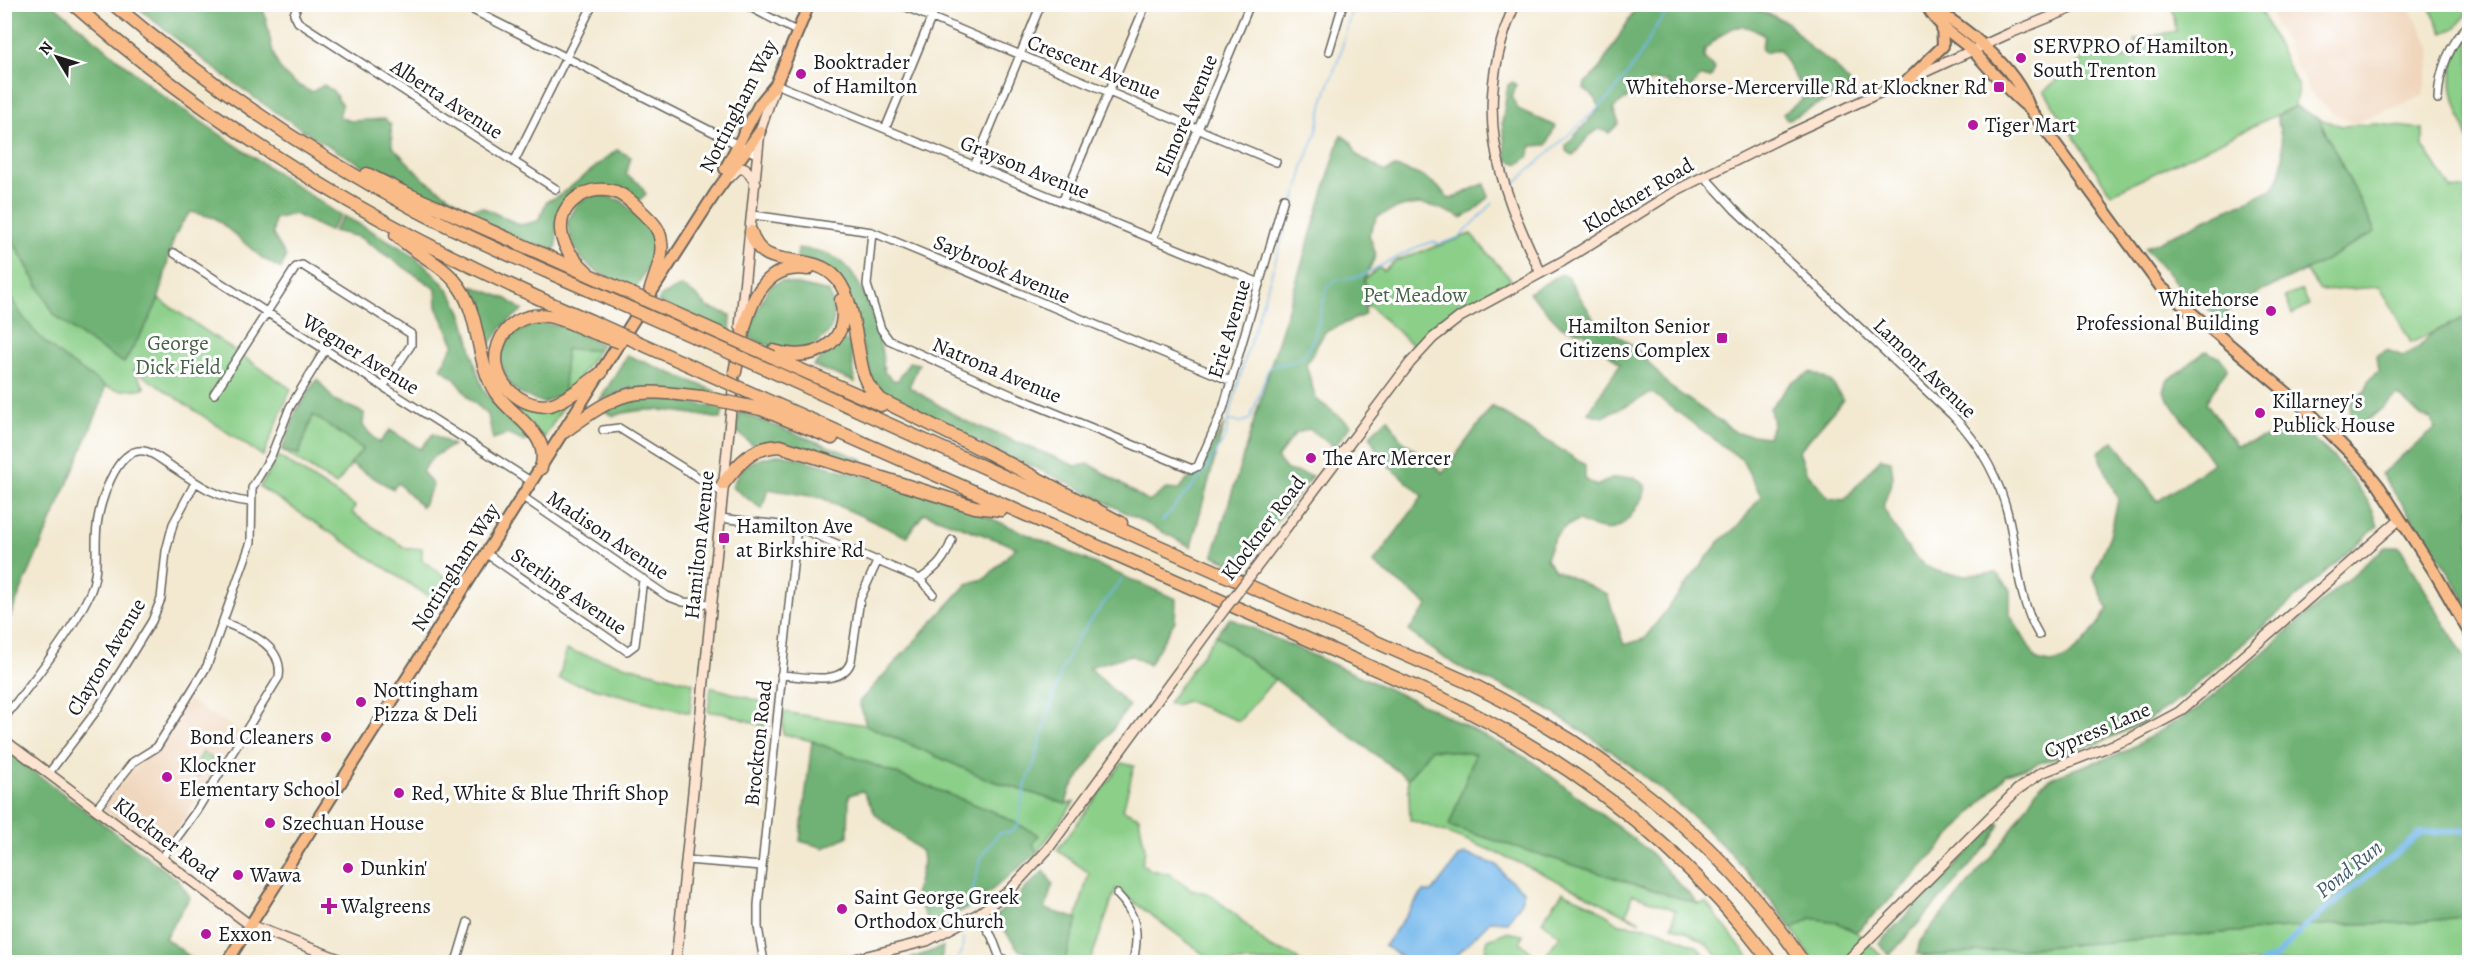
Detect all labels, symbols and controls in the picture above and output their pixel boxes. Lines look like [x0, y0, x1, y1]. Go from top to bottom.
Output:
north arrow [27, 27, 87, 87]
street label: Crescent Avenue [1023, 28, 1165, 106]
place label: SERVPRO of Hamilton, South Trenton [2033, 32, 2235, 84]
street label: Nottingham Way [692, 34, 784, 178]
text: N [34, 37, 58, 60]
place label: Booktrader of Hamilton [813, 48, 917, 100]
street label: Elmore Avenue [1148, 50, 1224, 180]
marker: SERVPRO of Hamilton, South Trenton [2014, 51, 2028, 65]
street label: Alberta Avenue [385, 52, 509, 146]
marker: Booktrader of Hamilton [794, 67, 808, 81]
place label: Whitehorse-Mercerville Rd at Klockner Rd [1625, 73, 1988, 101]
marker: Whitehorse-Mercerville Rd at Klockner Rd [1992, 80, 2006, 94]
place label: Tiger Mart [1985, 111, 2076, 139]
marker: Tiger Mart [1966, 118, 1980, 132]
street label: Grayson Avenue [956, 128, 1094, 206]
street label: Klockner Road [1577, 150, 1699, 239]
street label: Saybrook Avenue [929, 228, 1075, 310]
street label: Erie Avenue [1201, 276, 1257, 382]
park label: Pet Meadow [1363, 281, 1467, 309]
place label: Whitehorse Professional Building [2075, 285, 2259, 337]
marker: Whitehorse Professional Building [2264, 304, 2278, 318]
street label: Wegner Avenue [296, 306, 425, 401]
place label: Hamilton Senior Citizens Complex [1559, 312, 1710, 364]
street label: Lamont Avenue [1867, 312, 1983, 424]
park label: George Dick Field [135, 329, 222, 381]
street label: Natrona Avenue [928, 330, 1066, 410]
marker: Hamilton Senior Citizens Complex [1715, 331, 1729, 345]
place label: Killarney's Publick House [2272, 387, 2395, 439]
marker: Killarney's Publick House [2253, 406, 2267, 420]
place label: The Arc Mercer [1323, 444, 1451, 472]
marker: The Arc Mercer [1304, 451, 1318, 465]
street label: Hamilton Avenue [677, 469, 721, 621]
street label: Klockner Road [1214, 469, 1312, 586]
street label: Madison Avenue [541, 484, 675, 586]
street label: Nottingham Way [404, 497, 506, 636]
place label: Hamilton Ave at Birkshire Rd [736, 512, 865, 564]
marker: Hamilton Ave at Birkshire Rd [717, 531, 731, 545]
street label: Sterling Avenue [506, 541, 632, 641]
street label: Clayton Avenue [60, 593, 152, 721]
place label: Nottingham Pizza & Deli [373, 676, 478, 728]
street label: Brockton Road [737, 678, 779, 807]
marker: Nottingham Pizza & Deli [354, 695, 368, 709]
street label: Cypress Lane [2040, 695, 2154, 765]
place label: Bond Cleaners [189, 723, 314, 751]
marker: Bond Cleaners [319, 730, 333, 744]
place label: Klockner Elementary School [179, 751, 340, 803]
marker: Klockner Elementary School [160, 770, 174, 784]
place label: Red, White & Blue Thrift Shop [411, 779, 668, 807]
marker: Red, White & Blue Thrift Shop [392, 786, 406, 800]
street label: Klockner Road [108, 790, 225, 888]
place label: Szechuan House [282, 809, 424, 837]
marker: Szechuan House [263, 816, 277, 830]
water label: Pond Run [2309, 833, 2389, 905]
place label: Dunkin' [360, 854, 428, 882]
place label: Wawa [249, 861, 302, 889]
marker: Dunkin' [341, 861, 355, 875]
marker: Wawa [231, 868, 245, 882]
place label: Saint George Greek Orthodox Church [854, 883, 1020, 935]
place label: Walgreens [340, 892, 431, 920]
marker: Walgreens [322, 899, 336, 913]
marker: Saint George Greek Orthodox Church [835, 902, 849, 916]
place label: Exxon [218, 920, 272, 948]
marker: Exxon [199, 927, 213, 941]

